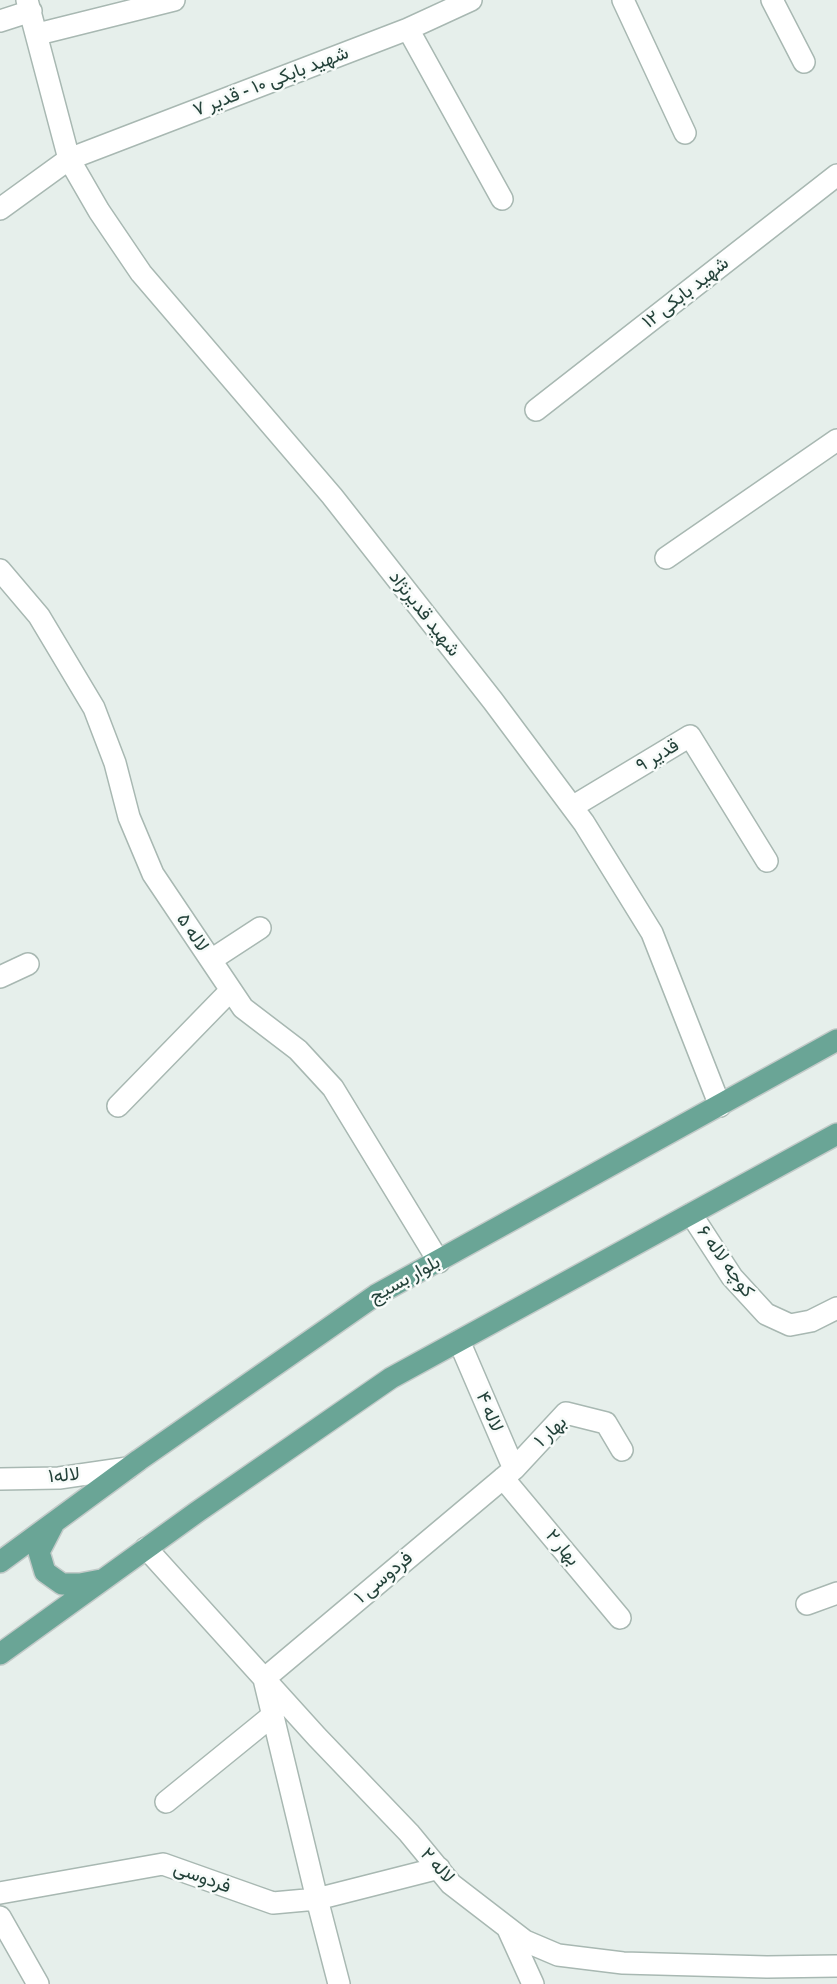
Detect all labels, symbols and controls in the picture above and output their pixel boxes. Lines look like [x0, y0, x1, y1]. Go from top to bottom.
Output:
street label: شهید بابکی ۱۰ - قدیر ۷ [190, 42, 352, 122]
street label: شهید بابکی ۱۲ [638, 252, 734, 334]
street label: شهید قدیرنژاد [383, 567, 465, 661]
street label: قدیر ۹ [632, 734, 684, 778]
street label: لاله ۵ [171, 909, 213, 957]
street label: کوچه لاله ۶ [691, 1222, 759, 1302]
street label: بلوار بسیج [365, 1251, 445, 1309]
street label: لاله ۴ [470, 1389, 508, 1435]
street label: بهار ۱ [530, 1411, 572, 1453]
street label: لاله۱ [47, 1463, 81, 1489]
street label: بهار ۲ [540, 1525, 584, 1571]
street label: فردوسی ۱ [350, 1547, 418, 1609]
street label: لاله ۲ [415, 1843, 459, 1889]
street label: فردوسی [170, 1857, 234, 1899]

